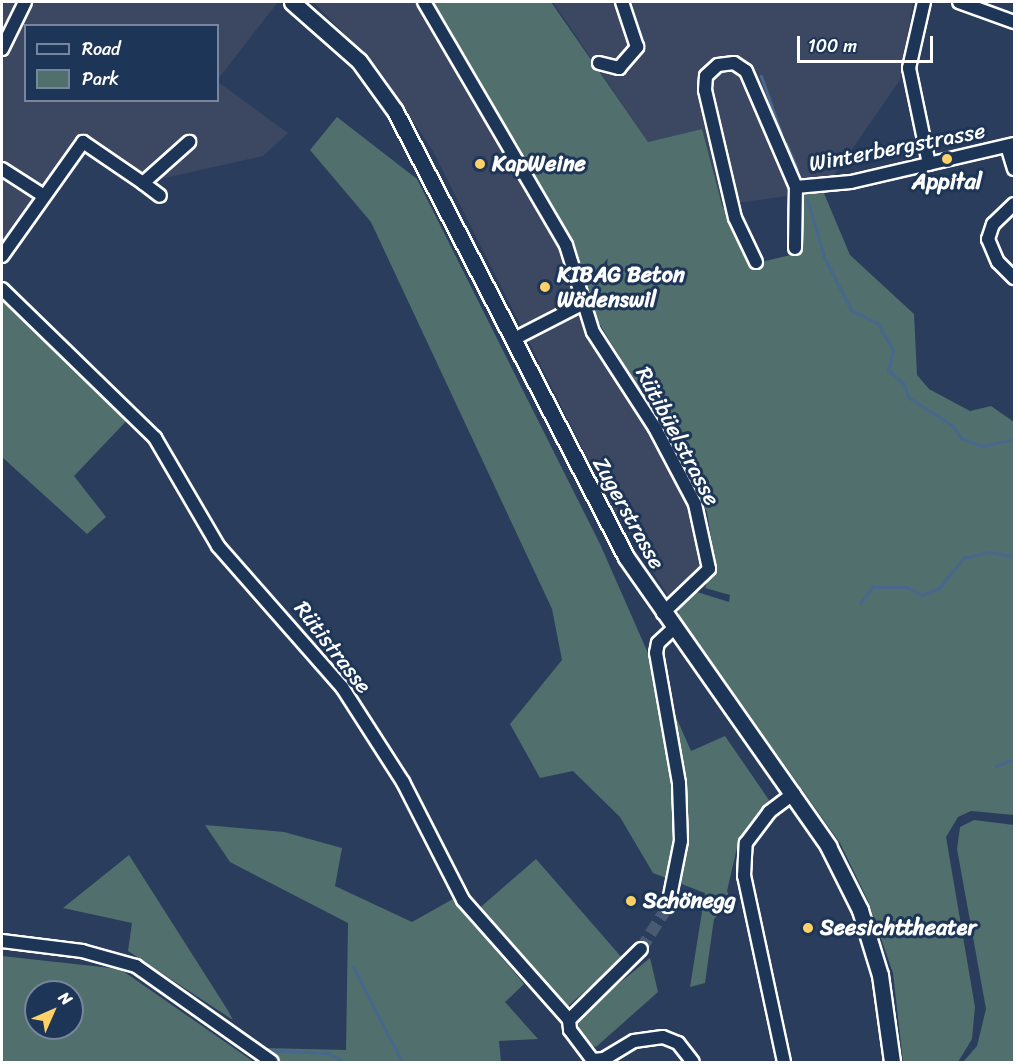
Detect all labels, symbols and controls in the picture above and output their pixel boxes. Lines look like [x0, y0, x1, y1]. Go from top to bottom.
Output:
legend [24, 24, 219, 102]
scale bar [800, 24, 936, 62]
text: 100 m [808, 30, 857, 62]
text: Road [82, 33, 121, 65]
text: Park [82, 63, 119, 95]
street label: Winterbergstrasse [807, 117, 987, 177]
place label: KapWeine [492, 151, 586, 177]
marker: Appital [940, 152, 954, 166]
marker: KapWeine [473, 157, 487, 171]
place label: Appital [912, 169, 982, 195]
place label: KIBAG Beton Wädenswil [557, 261, 685, 312]
marker: KIBAG Beton Wädenswil [538, 280, 552, 294]
street label: Rütibüelstrasse [630, 362, 726, 510]
street label: Zugerstrasse [587, 452, 671, 574]
street label: Rütistrasse [289, 596, 377, 698]
place label: Schönegg [643, 888, 736, 914]
marker: Schönegg [624, 894, 638, 908]
place label: Seesichttheater [820, 915, 976, 941]
marker: Seesichttheater [801, 921, 815, 935]
north arrow [24, 980, 84, 1040]
text: N [51, 984, 80, 1013]

